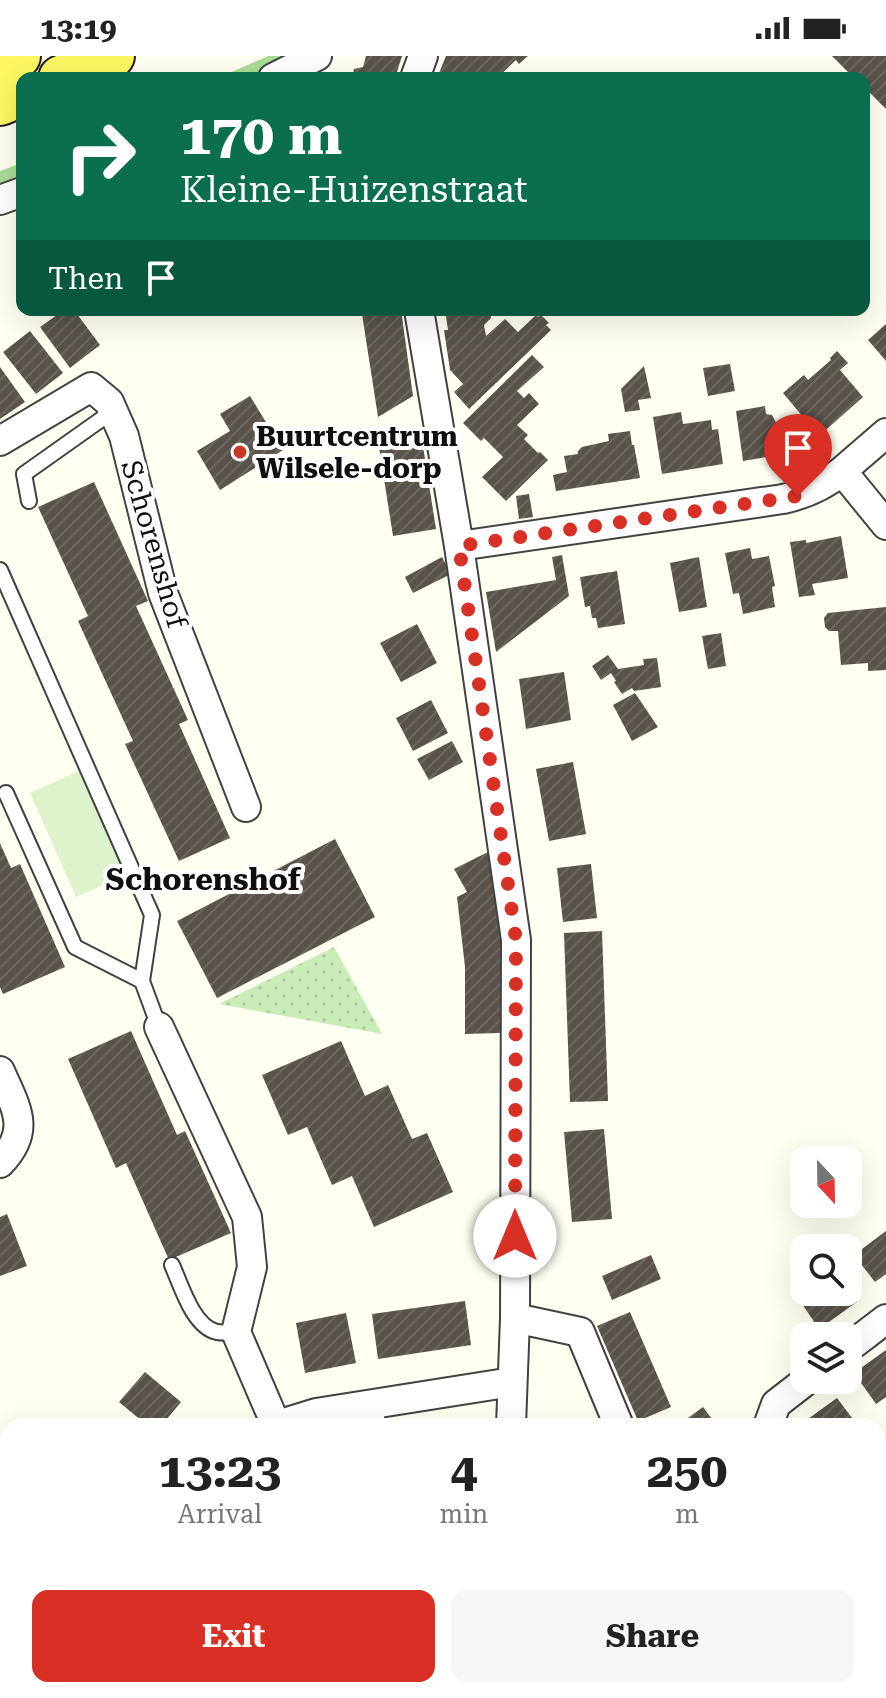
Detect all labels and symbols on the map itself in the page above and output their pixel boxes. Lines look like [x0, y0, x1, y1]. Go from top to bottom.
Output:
pin [764, 414, 832, 496]
place label: Buurtcentrum Wilsele-dorp [256, 420, 458, 485]
marker: Buurtcentrum Wilsele-dorp [231, 443, 249, 461]
street label: Schorenshof [114, 457, 194, 633]
district label: Schorenshof [106, 862, 302, 897]
north arrow [790, 1146, 862, 1218]
position arrow [473, 1194, 557, 1278]

